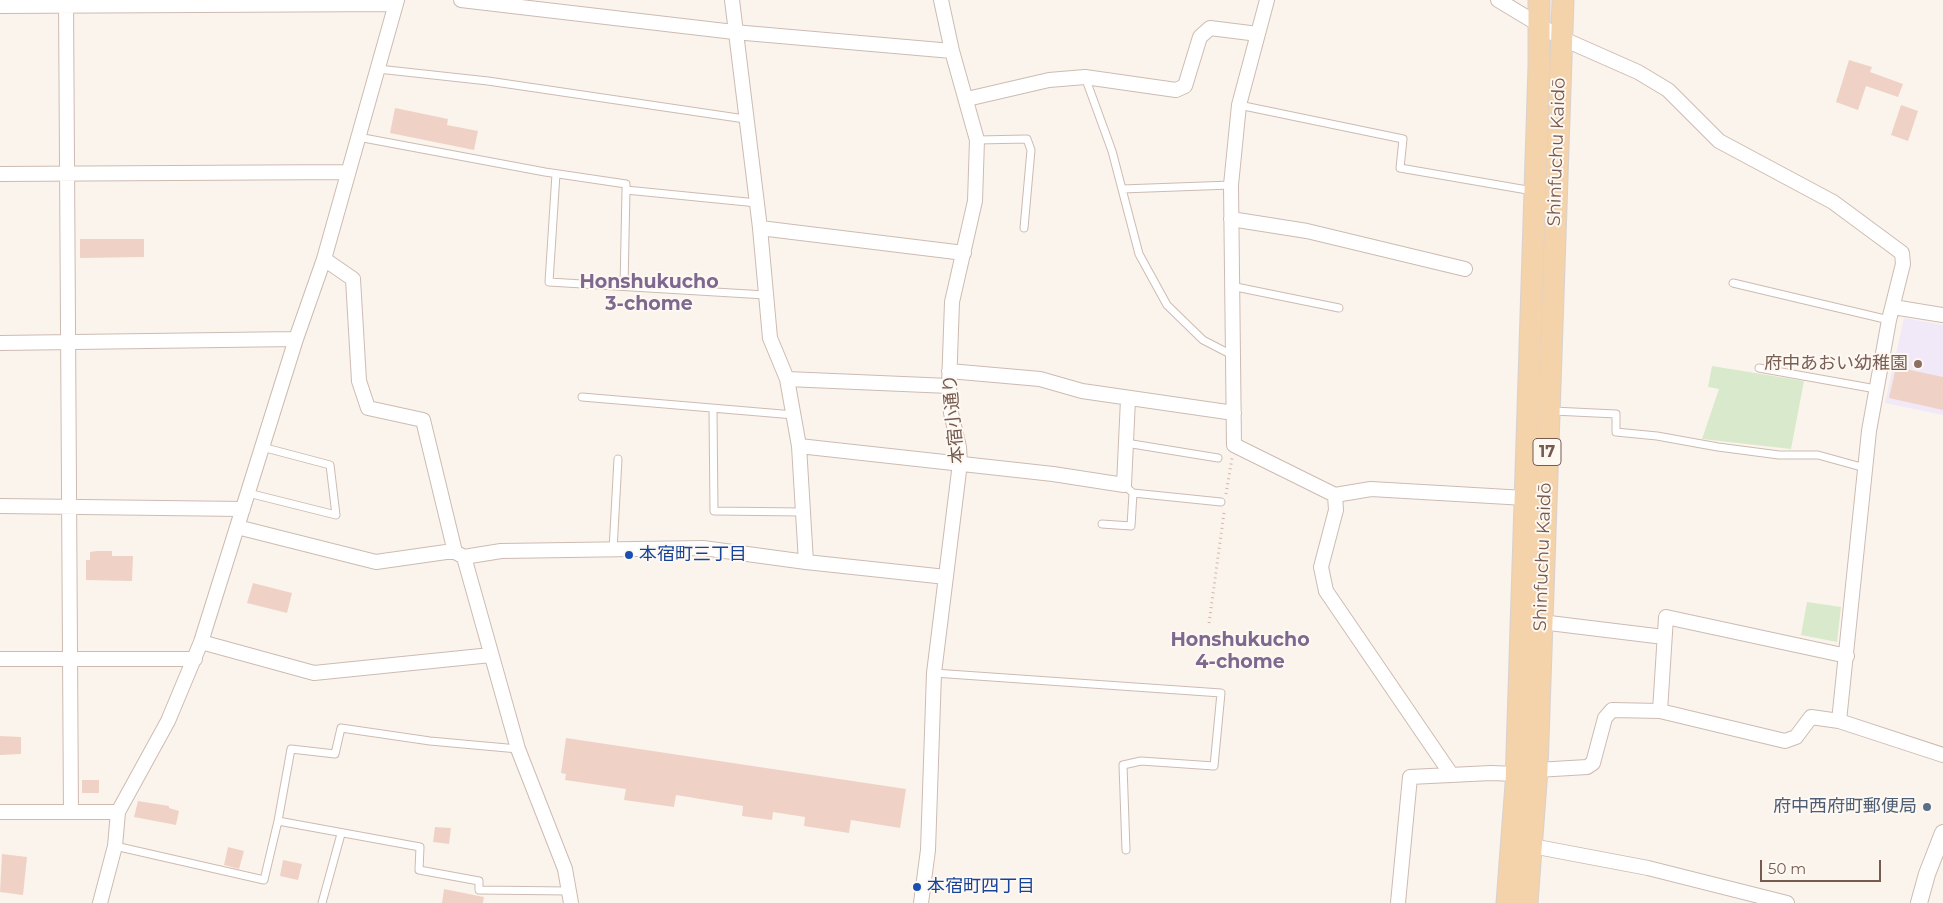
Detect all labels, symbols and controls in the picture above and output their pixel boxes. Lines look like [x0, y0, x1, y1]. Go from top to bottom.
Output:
street label: Shinfuchu Kaidō [1544, 77, 1570, 227]
district label: Honshukucho 3-chome [579, 271, 719, 315]
place label: 府中あおい幼稚園 [1764, 353, 1908, 375]
marker: 府中あおい幼稚園 [1912, 358, 1924, 370]
street label: 本宿小通り [939, 373, 969, 465]
road number: 17 [1533, 438, 1561, 466]
street label: Shinfuchu Kaidō [1530, 482, 1556, 632]
place label: 本宿町三丁目 [639, 544, 747, 566]
marker: 本宿町三丁目 [623, 549, 635, 561]
district label: Honshukucho 4-chome [1170, 629, 1310, 673]
place label: 府中西府町郵便局 [1773, 796, 1917, 818]
marker: 府中西府町郵便局 [1921, 801, 1933, 813]
scale bar [1763, 850, 1884, 882]
text: 50 m [1768, 859, 1806, 878]
place label: 本宿町四丁目 [927, 876, 1035, 898]
marker: 本宿町四丁目 [911, 881, 923, 893]

